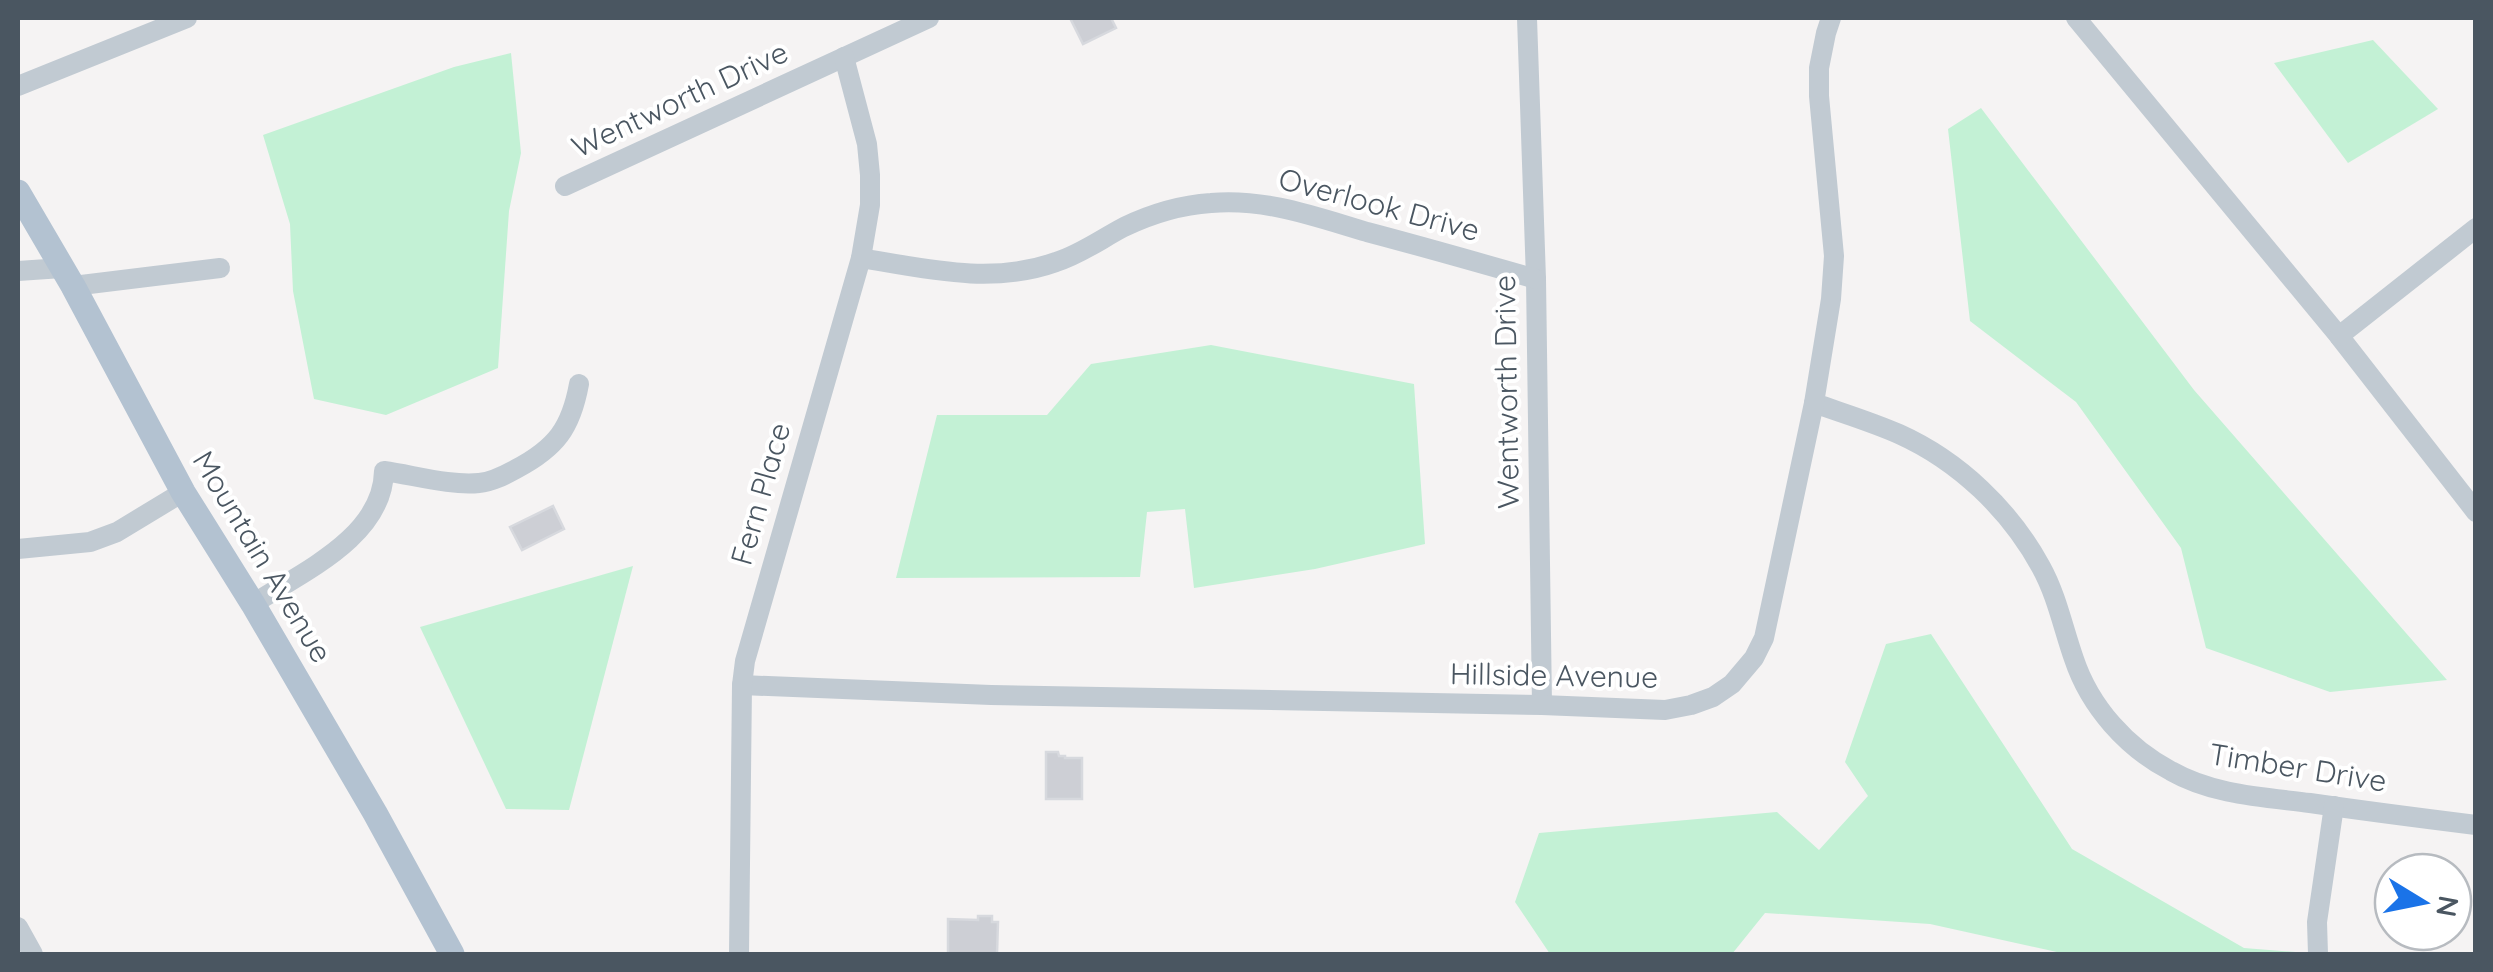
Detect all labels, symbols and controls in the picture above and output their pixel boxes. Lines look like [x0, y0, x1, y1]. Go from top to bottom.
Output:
street label: Wentworth Drive [565, 32, 794, 166]
street label: Overlook Drive [1275, 159, 1484, 249]
street label: Wentworth Drive [1485, 275, 1527, 509]
street label: Fern Place [722, 418, 798, 569]
street label: Mountain Avenue [185, 444, 341, 669]
street label: Hillside Avenue [1450, 654, 1658, 696]
street label: Timber Drive [2207, 734, 2390, 800]
north arrow [2373, 852, 2473, 952]
text: N [2429, 893, 2467, 920]

